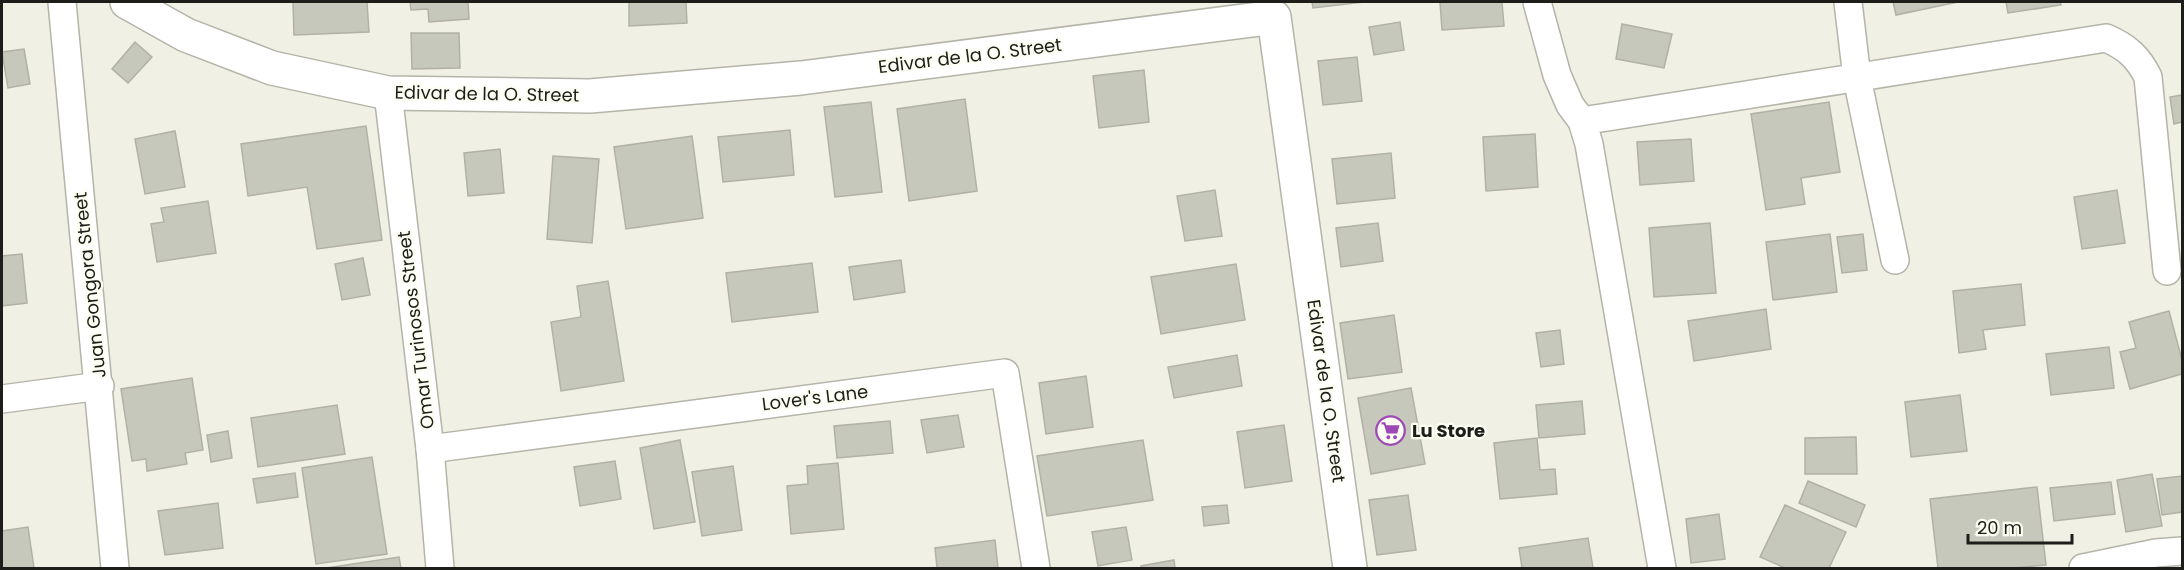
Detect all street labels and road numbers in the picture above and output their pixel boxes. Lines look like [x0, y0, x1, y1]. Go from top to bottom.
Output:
street label: Edivar de la O. Street [877, 32, 1063, 79]
street label: Edivar de la O. Street [395, 79, 580, 108]
street label: Juan Gongora Street [67, 191, 112, 379]
street label: Omar Turinosos Street [391, 229, 440, 431]
street label: Edivar de la O. Street [1301, 298, 1352, 484]
street label: Lover's Lane [760, 379, 870, 416]

